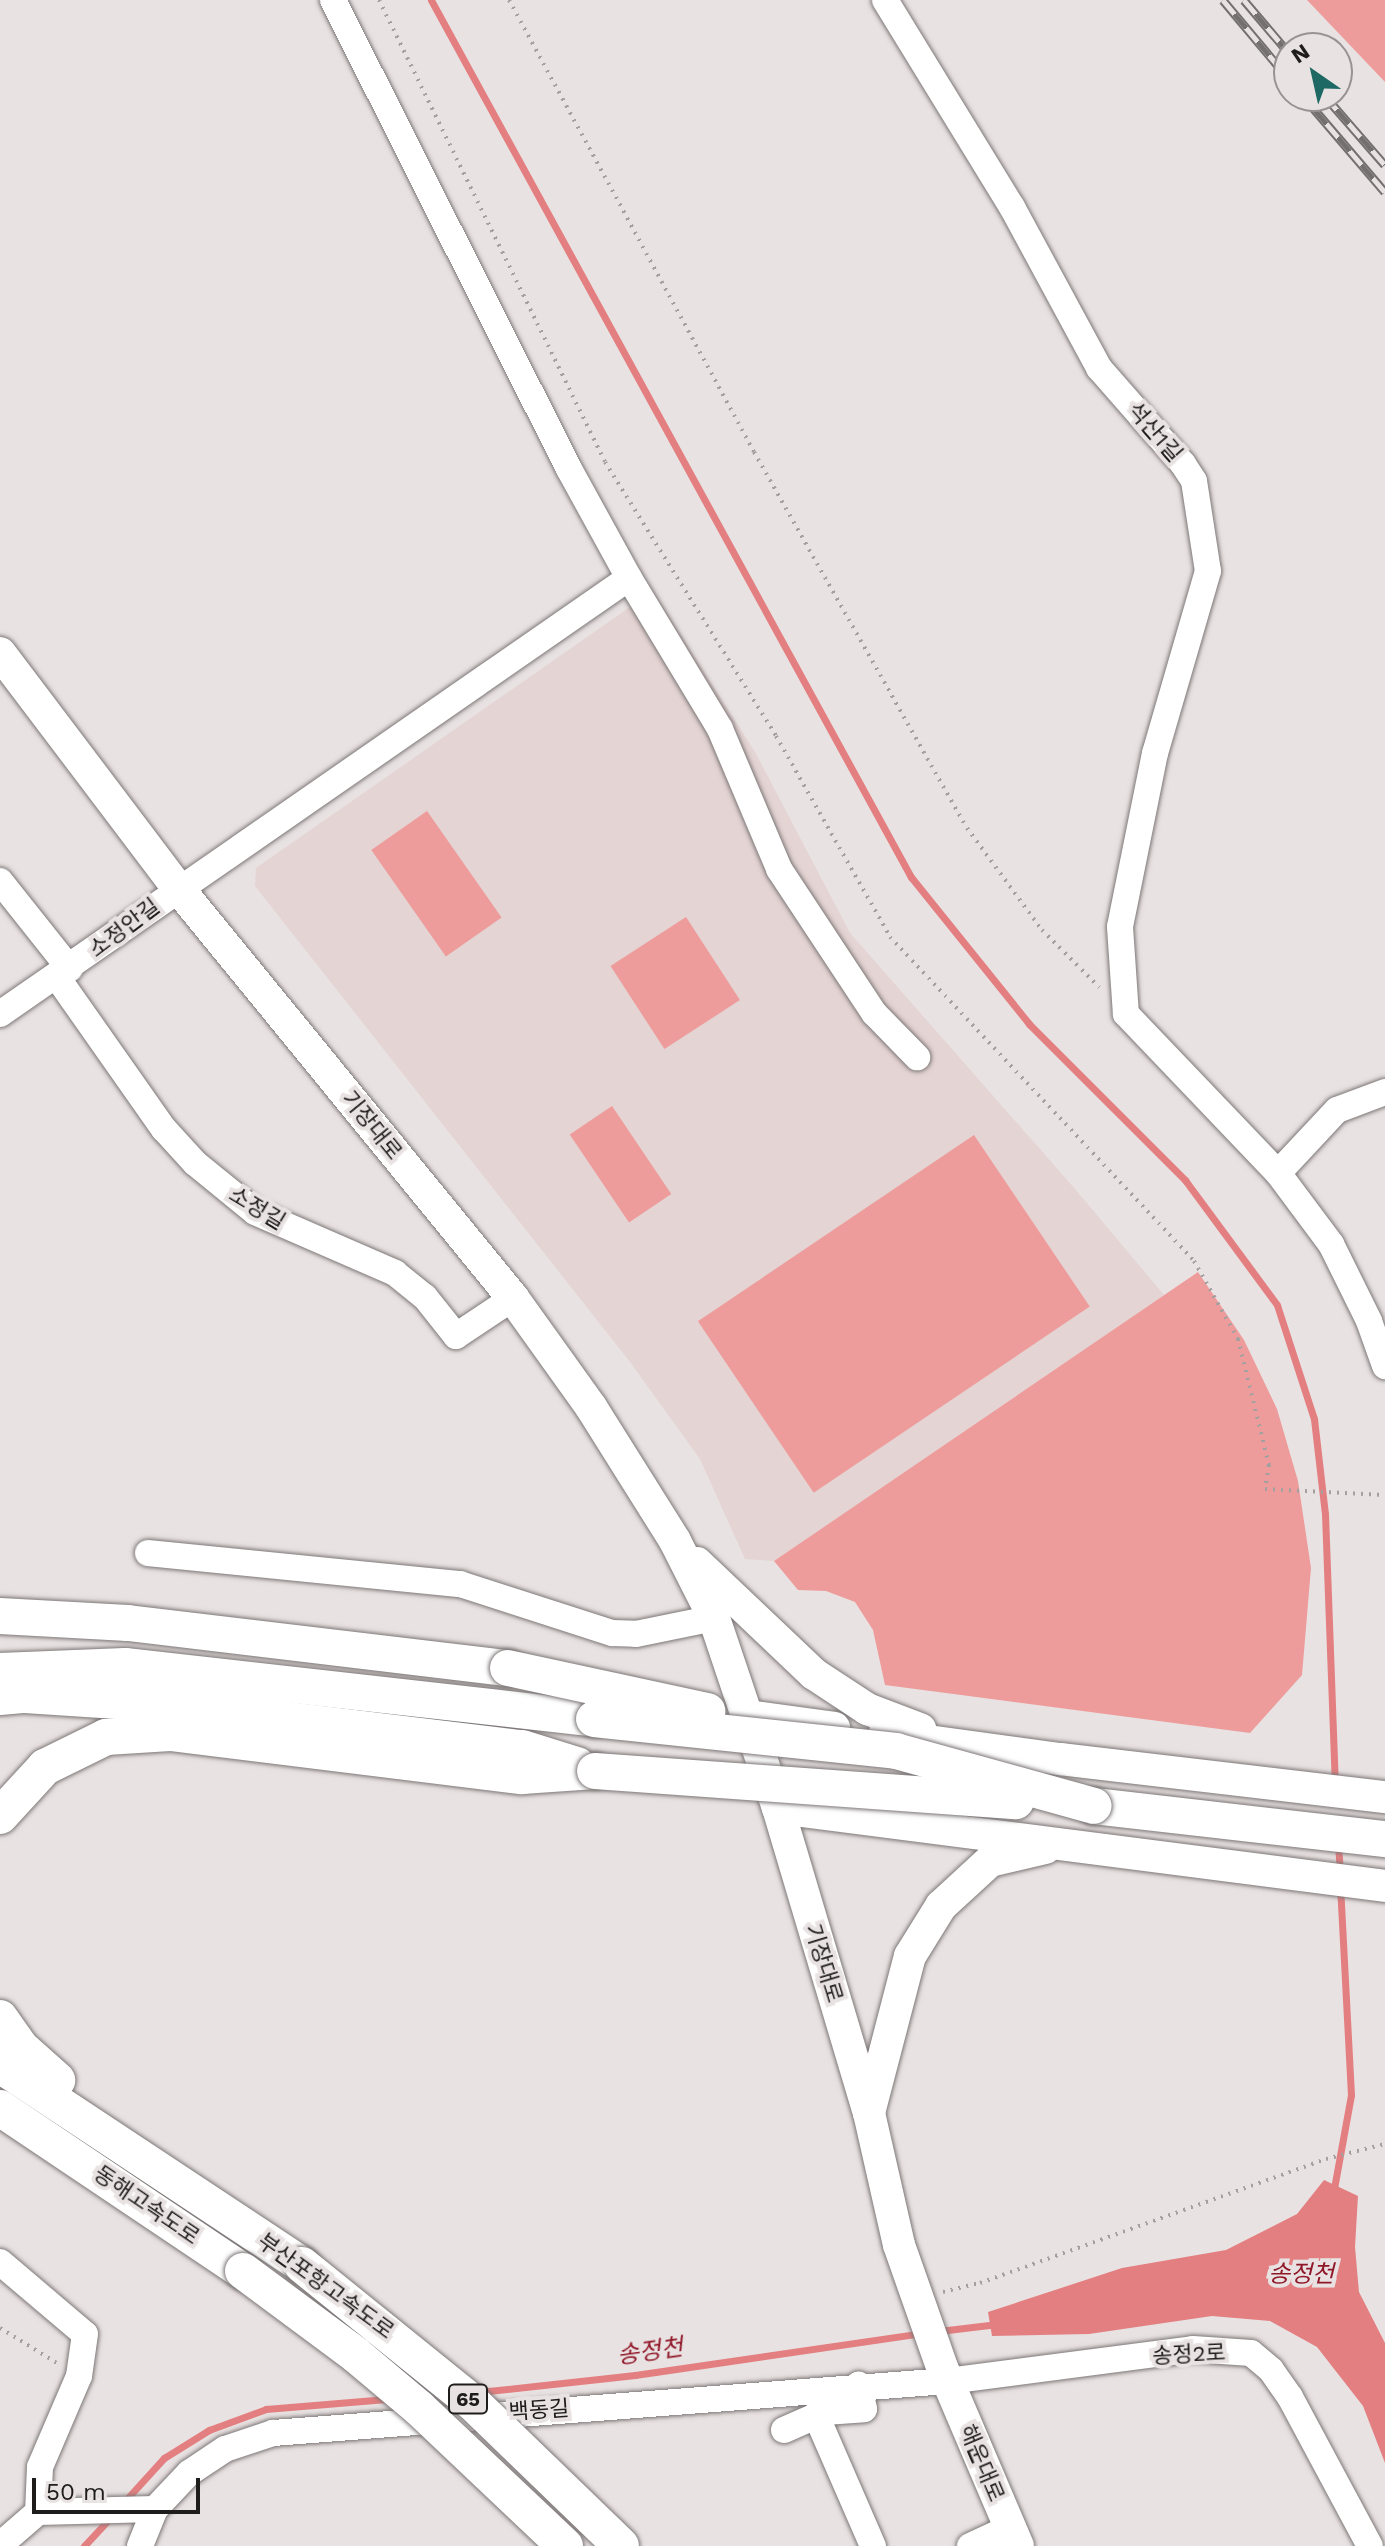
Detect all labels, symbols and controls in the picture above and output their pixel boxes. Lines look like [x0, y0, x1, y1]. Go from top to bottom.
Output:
north arrow [1273, 32, 1353, 112]
text: N [1287, 38, 1314, 68]
street label: 석산1길 [1122, 397, 1188, 467]
street label: 소정안길 [84, 893, 164, 963]
street label: 기장대로 [336, 1085, 408, 1165]
street label: 소정길 [224, 1181, 290, 1235]
street label: 기장대로 [800, 1920, 848, 2006]
street label: 동해고속도로 [89, 2160, 205, 2250]
street label: 부산포항고속도로 [253, 2228, 399, 2344]
water label: 송정천 [1268, 2261, 1334, 2289]
water label: 송정천 [615, 2333, 685, 2371]
street label: 송정2로 [1152, 2339, 1226, 2369]
road number: 65 [448, 2383, 488, 2415]
street label: 백동길 [508, 2395, 570, 2425]
street label: 해운대로 [954, 2421, 1010, 2505]
scale bar [36, 2462, 204, 2512]
text: 50 m [46, 2478, 106, 2506]

